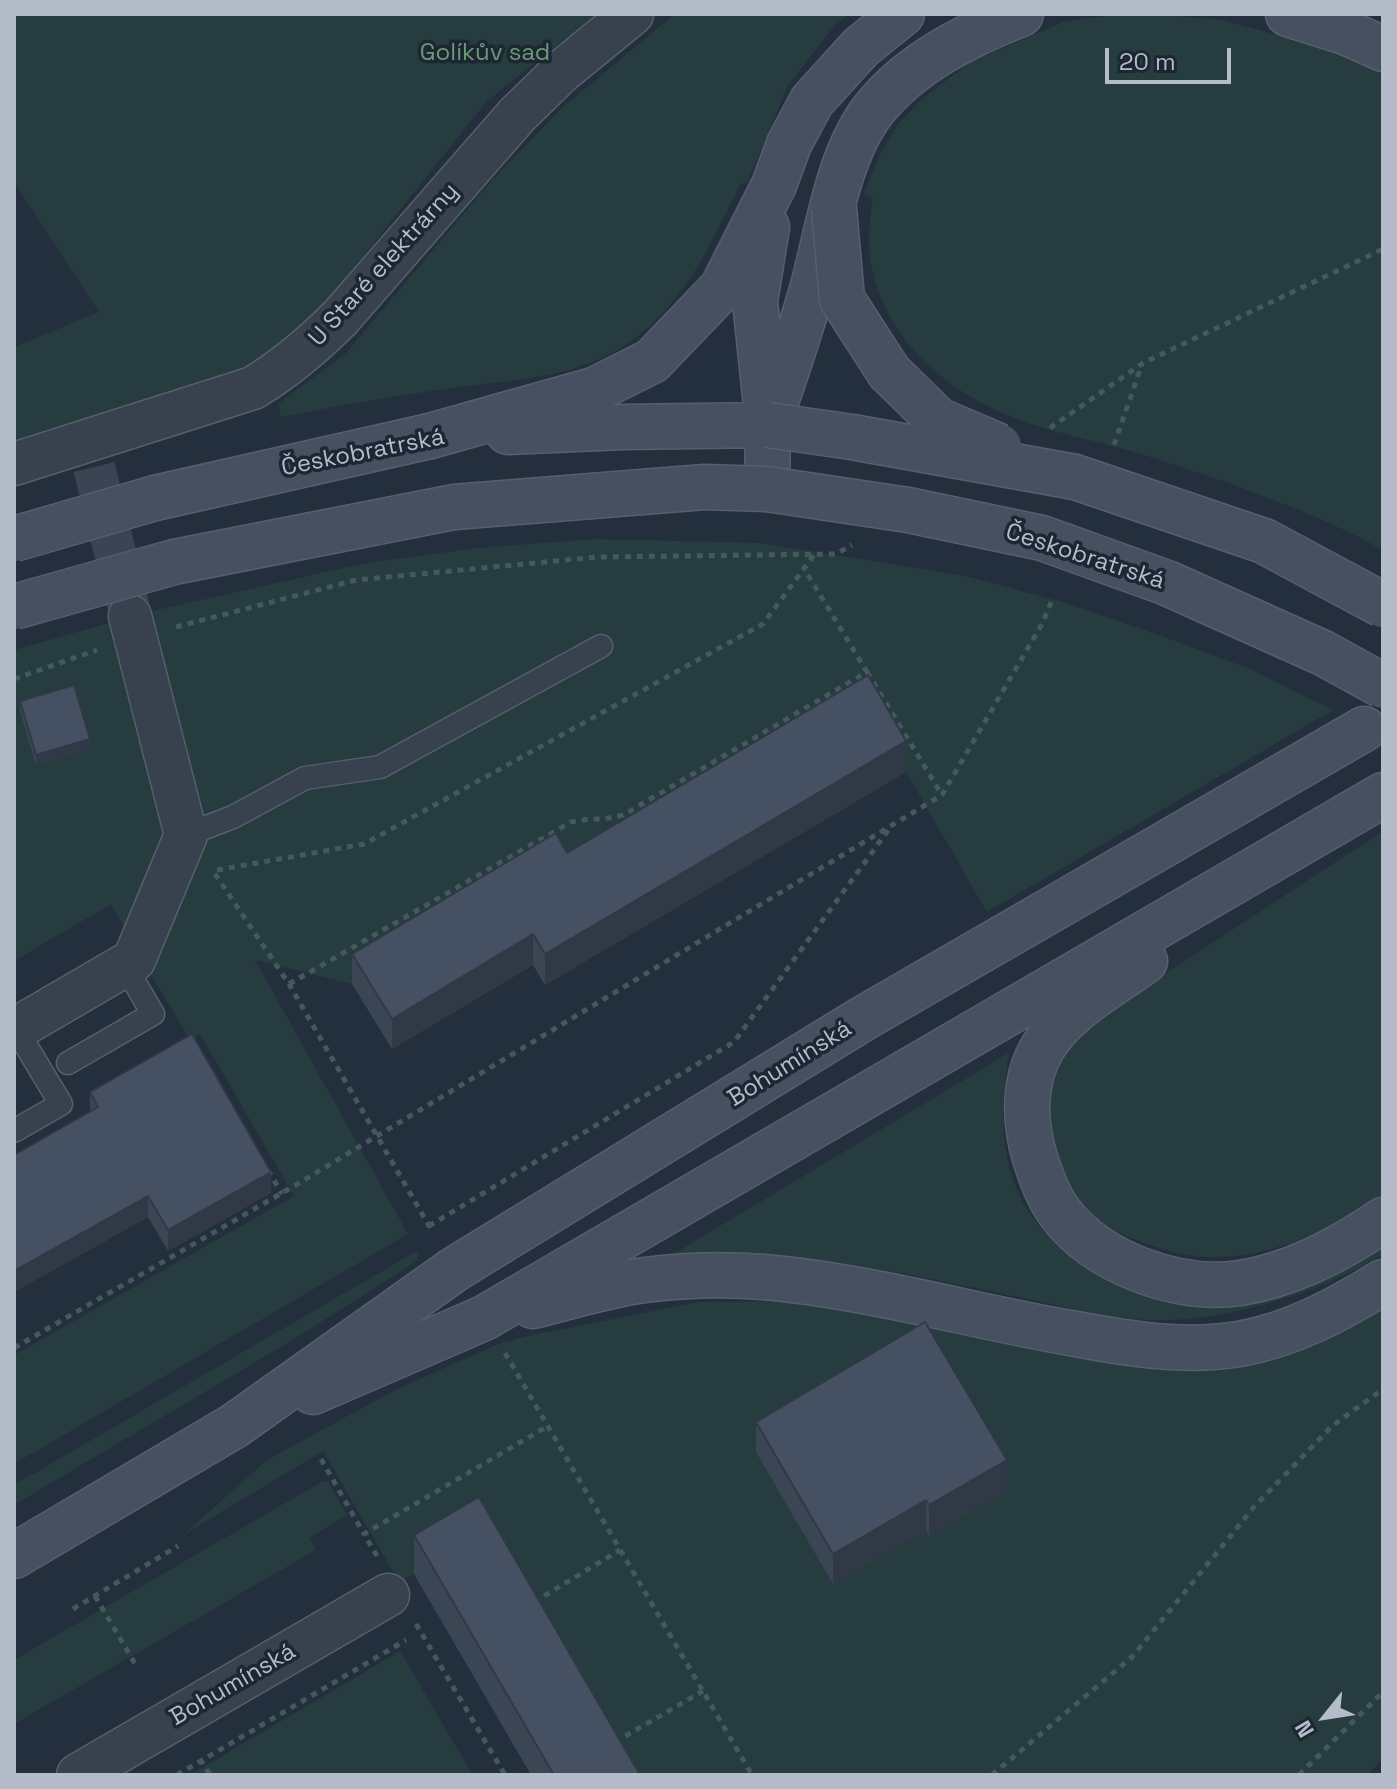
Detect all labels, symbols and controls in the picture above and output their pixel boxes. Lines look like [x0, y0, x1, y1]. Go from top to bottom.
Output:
scale bar [1109, 32, 1235, 82]
park label: Golíkův sad [420, 39, 550, 67]
text: 20 m [1119, 46, 1176, 77]
street label: U Staré elektrárny [303, 177, 465, 353]
street label: Českobratrská [279, 423, 447, 483]
street label: Českobratrská [1002, 518, 1168, 596]
street label: Bohumínská [723, 1015, 857, 1113]
street label: Bohumínská [165, 1637, 301, 1733]
north arrow [1285, 1677, 1365, 1757]
text: N [1288, 1716, 1320, 1742]

